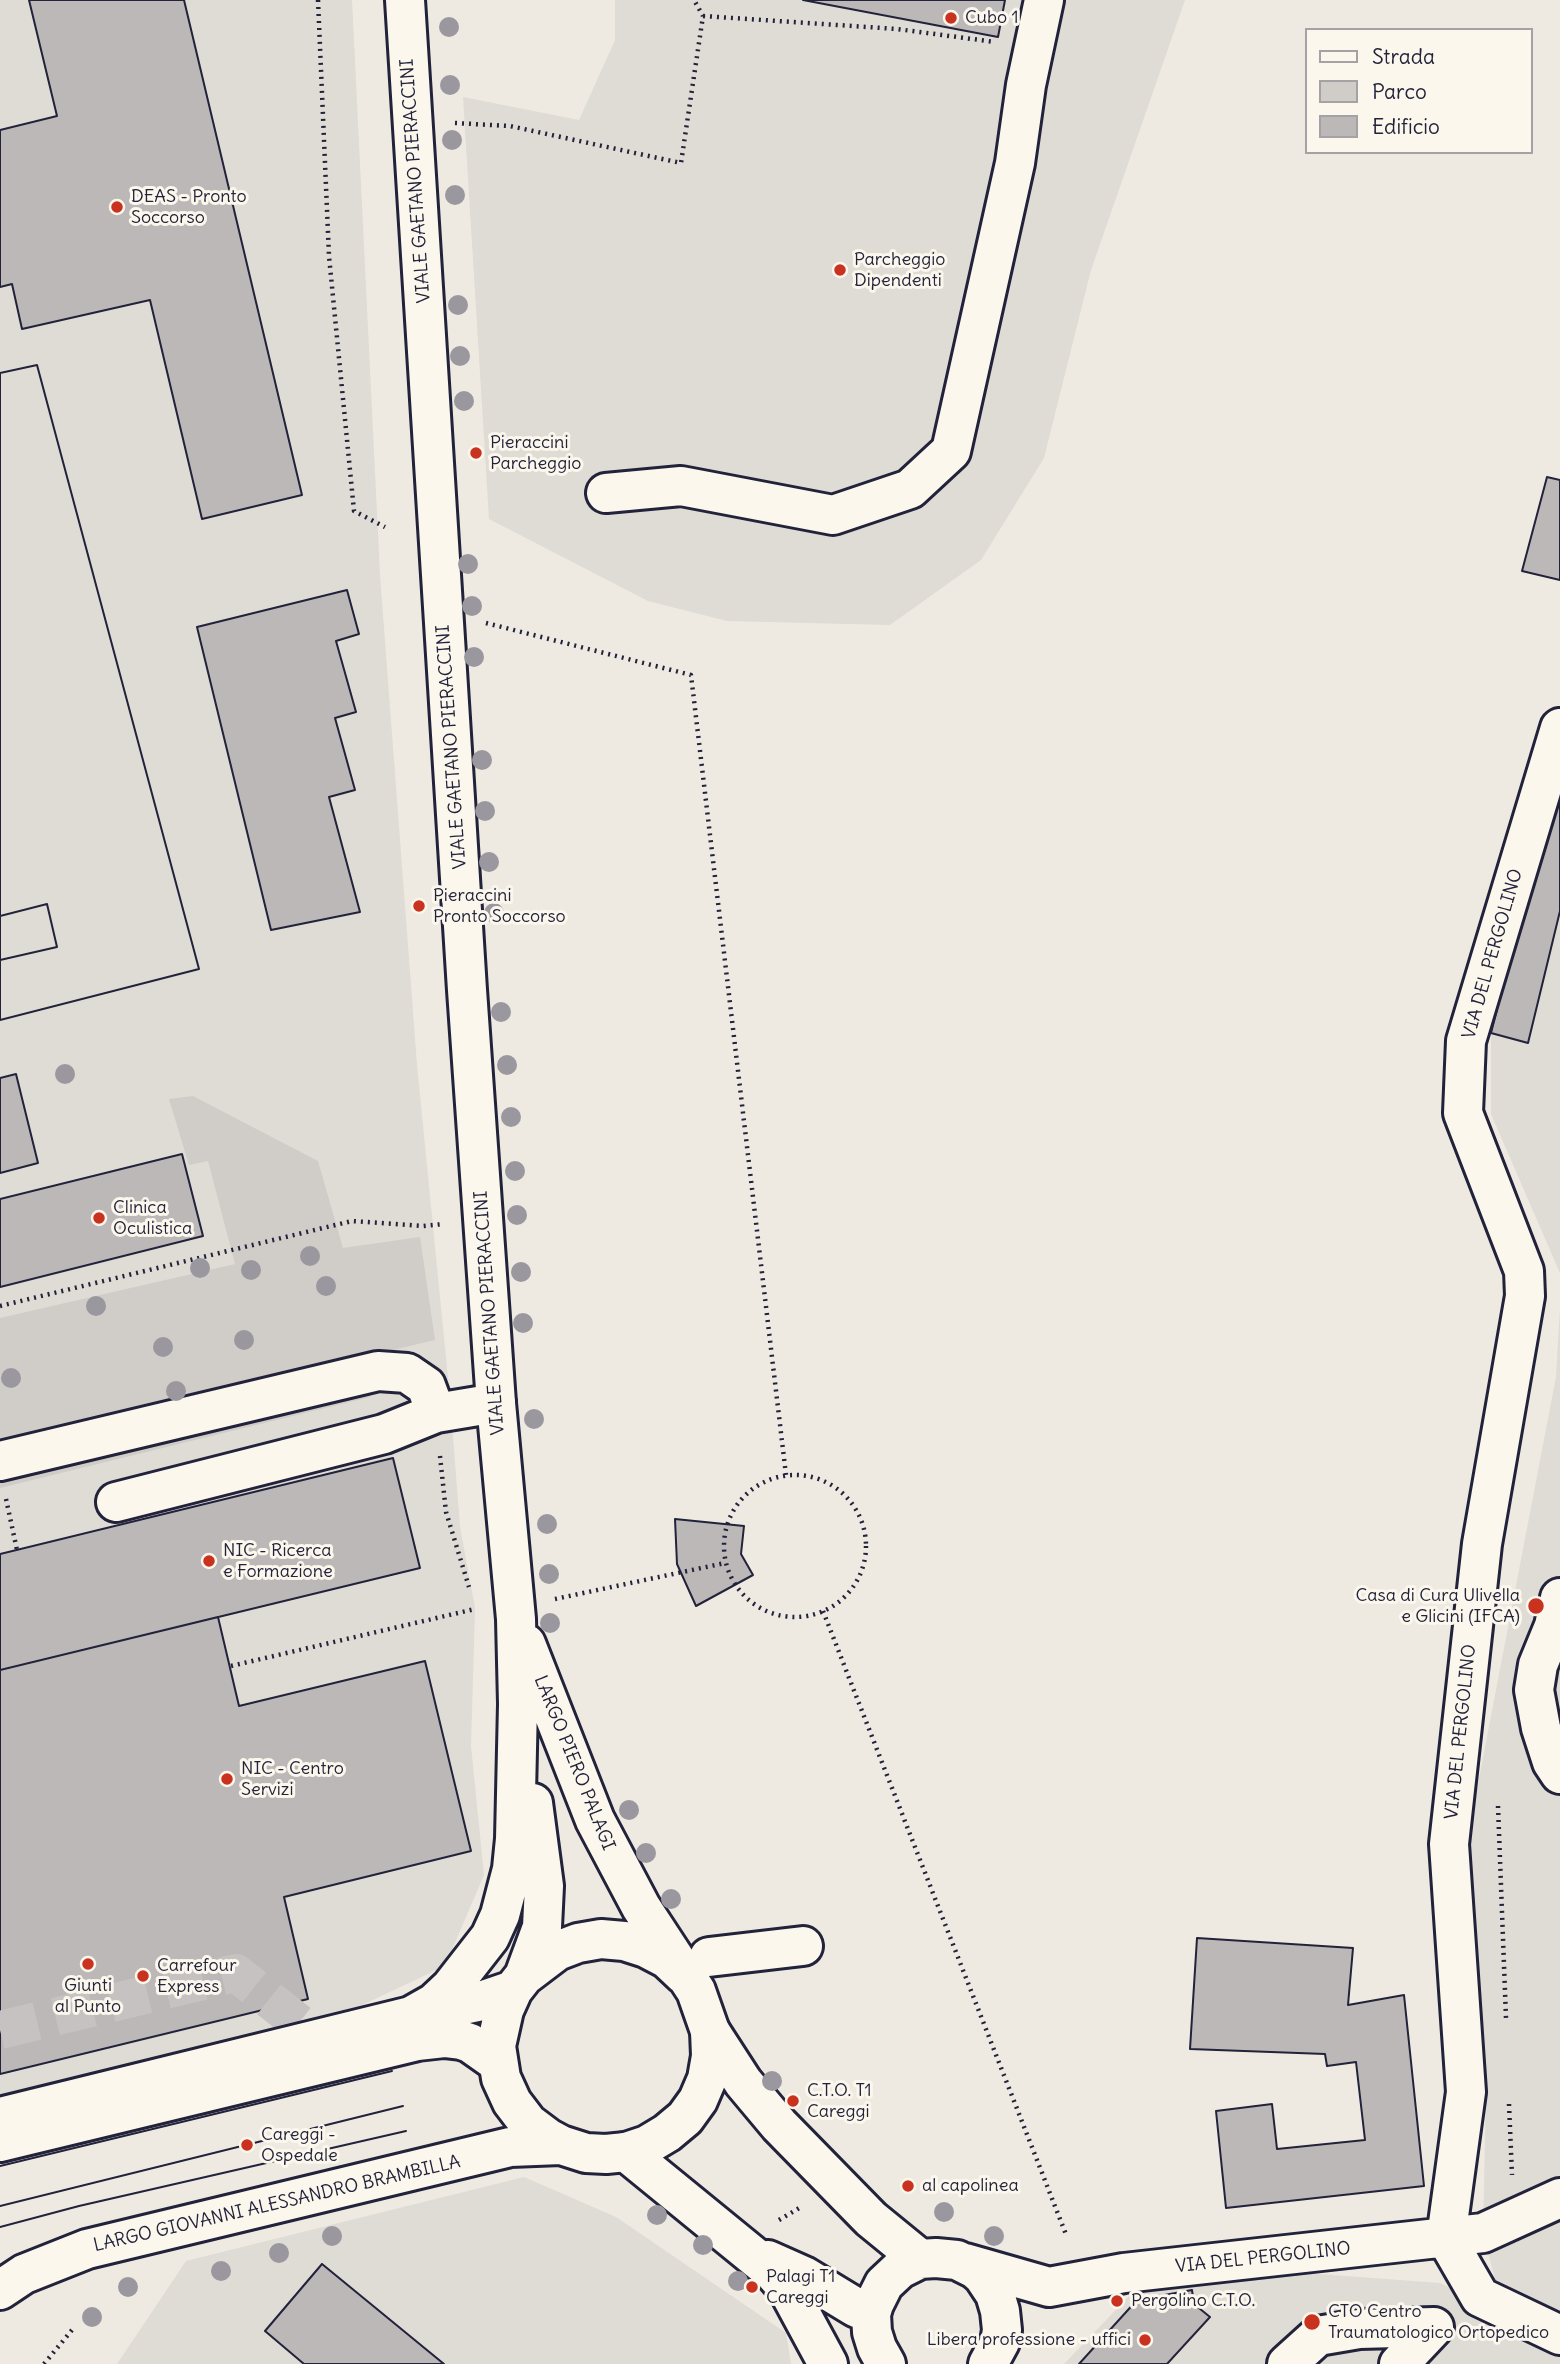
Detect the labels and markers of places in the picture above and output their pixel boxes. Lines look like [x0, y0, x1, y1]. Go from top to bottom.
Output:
place label: Cubo 1 [965, 7, 1019, 29]
marker: Cubo 1 [943, 10, 959, 26]
place label: DEAS - Pronto Soccorso [131, 186, 247, 228]
marker: DEAS - Pronto Soccorso [109, 199, 125, 215]
place label: Parcheggio Dipendenti [854, 249, 945, 292]
marker: Parcheggio Dipendenti [832, 262, 848, 278]
place label: Pieraccini Parcheggio [490, 432, 581, 474]
marker: Pieraccini Parcheggio [468, 445, 484, 461]
place label: Pieraccini Pronto Soccorso [433, 885, 566, 928]
marker: Pieraccini Pronto Soccorso [411, 898, 427, 914]
place label: Clinica Oculistica [113, 1197, 192, 1240]
marker: Clinica Oculistica [91, 1210, 107, 1226]
place label: NIC - Ricerca e Formazione [223, 1540, 333, 1582]
marker: NIC - Ricerca e Formazione [201, 1553, 217, 1569]
place label: Casa di Cura Ulivella e Glicini (IFCA) [1356, 1585, 1520, 1628]
marker: Casa di Cura Ulivella e Glicini (IFCA) [1526, 1596, 1546, 1616]
place label: NIC - Centro Servizi [241, 1758, 344, 1800]
marker: NIC - Centro Servizi [219, 1771, 235, 1787]
place label: Carrefour Express [157, 1955, 236, 1997]
marker: Giunti al Punto [80, 1956, 96, 1972]
marker: Carrefour Express [135, 1968, 151, 1984]
place label: Giunti al Punto [55, 1975, 121, 2018]
place label: C.T.O. T1 Careggi [807, 2080, 872, 2122]
marker: C.T.O. T1 Careggi [785, 2093, 801, 2109]
place label: Careggi - Ospedale [261, 2124, 338, 2166]
marker: Careggi - Ospedale [239, 2137, 255, 2153]
place label: al capolinea [922, 2175, 1019, 2197]
marker: al capolinea [900, 2178, 916, 2194]
place label: Palagi T1 Careggi [766, 2266, 835, 2308]
marker: Palagi T1 Careggi [744, 2279, 760, 2295]
place label: Pergolino C.T.O. [1131, 2290, 1255, 2312]
marker: Pergolino C.T.O. [1109, 2293, 1125, 2309]
place label: CTO Centro Traumatologico Ortopedico [1328, 2301, 1549, 2344]
marker: CTO Centro Traumatologico Ortopedico [1302, 2312, 1322, 2332]
place label: Libera professione - uffici [927, 2329, 1131, 2351]
marker: Libera professione - uffici [1137, 2332, 1153, 2348]

